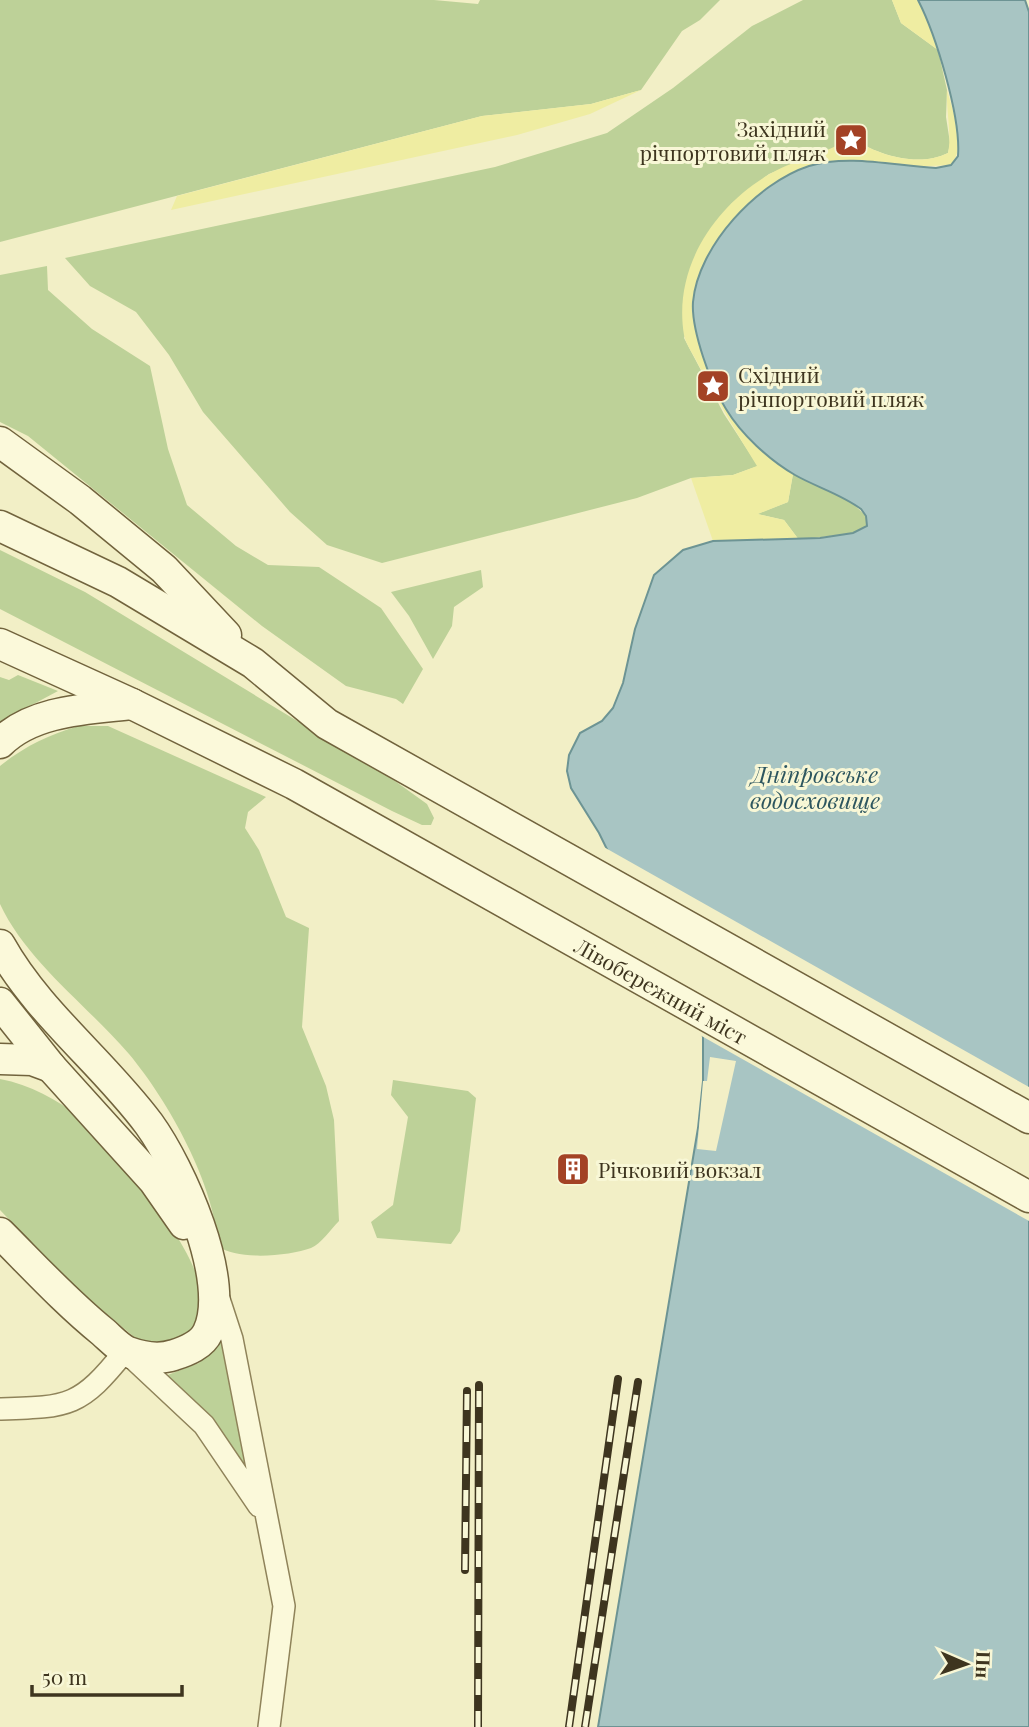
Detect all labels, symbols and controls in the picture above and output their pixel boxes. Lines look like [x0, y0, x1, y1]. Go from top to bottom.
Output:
place label: Західний річпортовий пляж [640, 114, 826, 166]
place icon: Західний річпортовий пляж [832, 121, 870, 159]
place label: Східний річпортовий пляж [738, 360, 925, 412]
place icon: Східний річпортовий пляж [694, 367, 732, 405]
water label: Дніпровське водосховище [748, 758, 880, 815]
street label: Лівобережний міст [569, 930, 753, 1050]
building icon: Річковий вокзал [554, 1150, 592, 1188]
place label: Річковий вокзал [598, 1155, 762, 1183]
north arrow [931, 1629, 1001, 1699]
text: Пн [971, 1651, 997, 1679]
scale bar [32, 1654, 182, 1698]
text: 50 m [42, 1662, 88, 1690]

